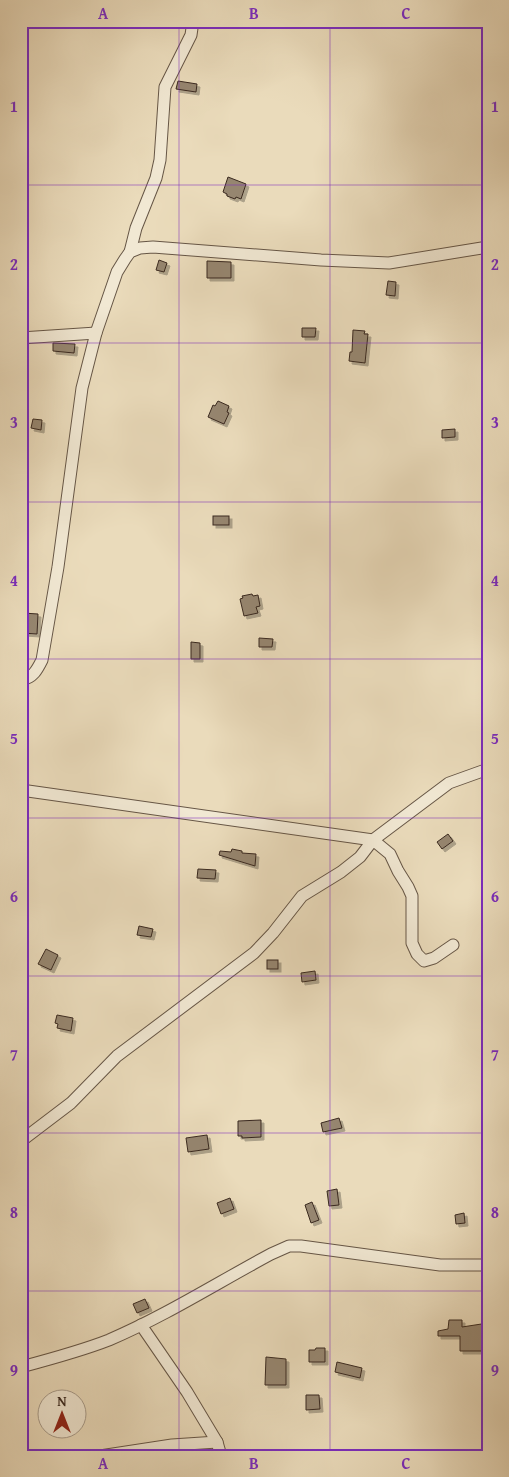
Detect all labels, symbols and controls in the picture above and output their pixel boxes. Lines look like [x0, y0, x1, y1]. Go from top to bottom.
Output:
text: A [98, 1, 109, 25]
text: B [249, 1, 259, 25]
text: C [401, 1, 411, 25]
text: 1 [10, 94, 18, 118]
text: 1 [491, 94, 499, 118]
text: 2 [10, 252, 18, 276]
text: 2 [491, 252, 499, 276]
text: 3 [10, 410, 18, 434]
text: 3 [491, 410, 499, 434]
text: 4 [10, 568, 18, 592]
text: 4 [491, 568, 499, 592]
text: 5 [10, 726, 18, 750]
text: 5 [491, 726, 499, 750]
text: 6 [10, 884, 18, 908]
text: 6 [491, 884, 499, 908]
text: 7 [10, 1042, 18, 1066]
text: 7 [491, 1042, 499, 1066]
text: 8 [10, 1200, 18, 1224]
text: 8 [491, 1200, 499, 1224]
text: 9 [10, 1358, 18, 1382]
text: 9 [491, 1358, 499, 1382]
north arrow [38, 1390, 88, 1440]
text: N [57, 1391, 67, 1411]
text: A [98, 1451, 109, 1475]
text: B [249, 1451, 259, 1475]
text: C [401, 1451, 411, 1475]

